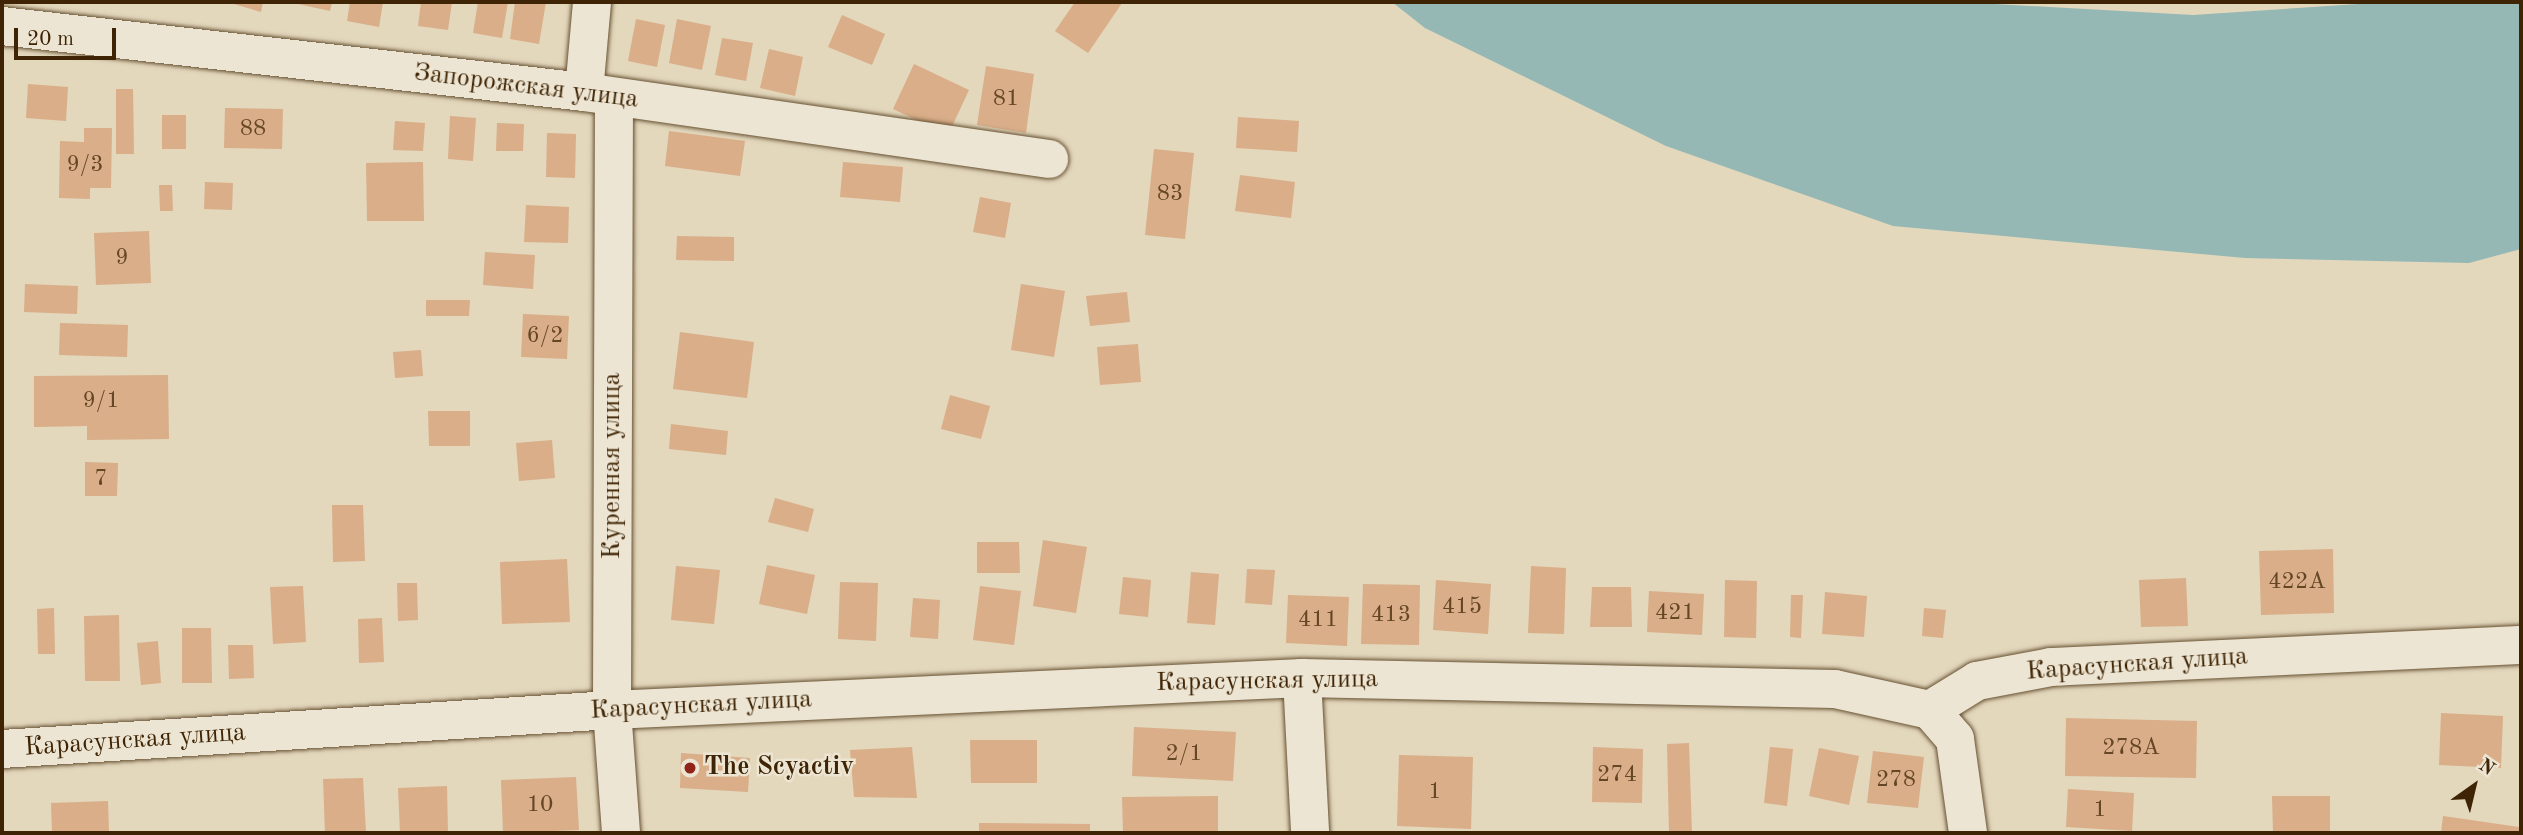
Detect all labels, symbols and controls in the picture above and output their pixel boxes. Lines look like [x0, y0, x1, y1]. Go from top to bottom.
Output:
scale bar [18, 14, 119, 58]
text: 20 m [27, 29, 74, 50]
street label: Запорожская улица [412, 58, 640, 116]
house number: 81 [993, 85, 1019, 113]
house number: 88 [240, 115, 266, 143]
house number: 9/3 [66, 151, 104, 179]
house number: 83 [1157, 180, 1183, 208]
house number: 9 [115, 244, 129, 272]
house number: 6/2 [526, 322, 564, 350]
street label: Куренная улица [597, 373, 629, 559]
house number: 9/1 [82, 387, 120, 415]
house number: 7 [94, 465, 108, 493]
house number: 422А [2268, 568, 2326, 596]
house number: 415 [1442, 593, 1482, 621]
house number: 421 [1655, 599, 1695, 627]
house number: 413 [1371, 601, 1411, 629]
house number: 411 [1298, 606, 1338, 634]
street label: Карасунская улица [2025, 642, 2249, 688]
street label: Карасунская улица [1156, 664, 1378, 700]
street label: Карасунская улица [589, 685, 813, 727]
street label: Карасунская улица [23, 718, 247, 764]
house number: 278А [2102, 734, 2160, 762]
house number: 2/1 [1165, 740, 1203, 768]
north arrow [2439, 751, 2509, 821]
place label: The Scyactiv [704, 752, 854, 784]
text: N [2475, 756, 2497, 780]
marker: The Scyactiv [682, 760, 698, 776]
house number: 274 [1597, 761, 1637, 789]
house number: 278 [1876, 766, 1916, 794]
house number: 1 [1428, 778, 1442, 806]
house number: 10 [527, 791, 553, 819]
house number: 1 [2093, 796, 2107, 824]

